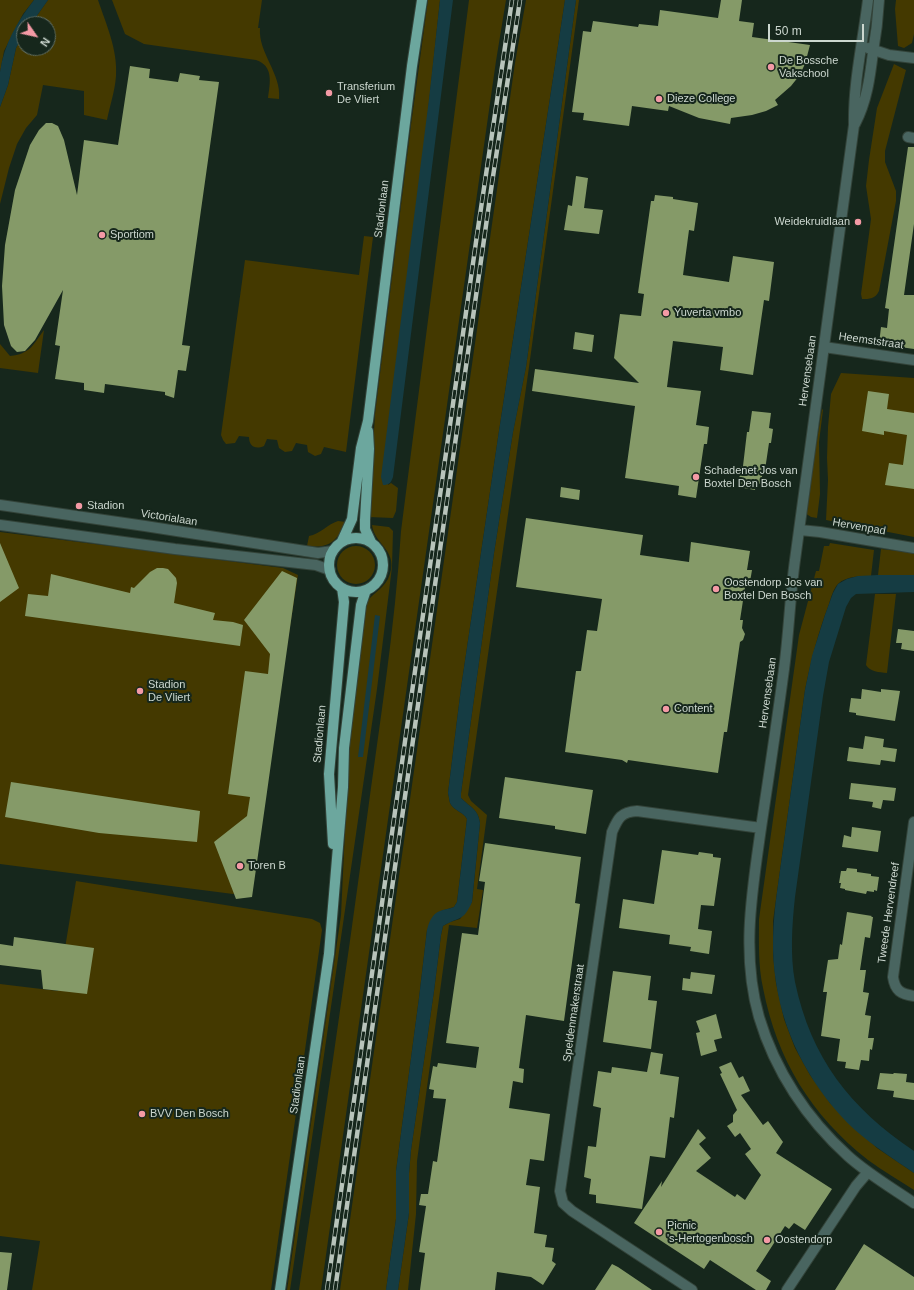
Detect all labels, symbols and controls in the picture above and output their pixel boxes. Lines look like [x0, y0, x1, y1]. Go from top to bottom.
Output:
north arrow [16, 16, 56, 56]
scale bar [770, 16, 866, 42]
text: 50 m [775, 24, 802, 38]
text: N [38, 35, 52, 49]
place label: De Bossche Vakschool [779, 54, 838, 80]
marker: De Bossche Vakschool [766, 62, 776, 72]
place label: Transferium De Vliert [337, 80, 395, 106]
marker: Transferium De Vliert [324, 88, 334, 98]
place label: Dieze College [667, 92, 735, 106]
marker: Dieze College [654, 94, 664, 104]
street label: Stadionlaan [372, 179, 392, 239]
place label: Weidekruidlaan [774, 215, 850, 229]
marker: Weidekruidlaan [853, 217, 863, 227]
place label: Sportiom [110, 228, 154, 242]
marker: Sportiom [97, 230, 107, 240]
place label: Yuverta vmbo [674, 306, 741, 320]
marker: Yuverta vmbo [661, 308, 671, 318]
street label: Heemststraat [838, 330, 904, 352]
street label: Hervensebaan [796, 335, 820, 407]
place label: Schadenet Jos van Boxtel Den Bosch [704, 464, 798, 490]
marker: Schadenet Jos van Boxtel Den Bosch [691, 472, 701, 482]
place label: Stadion [87, 499, 124, 513]
marker: Stadion [74, 501, 84, 511]
street label: Victorialaan [140, 507, 198, 529]
street label: Hervenpad [831, 516, 887, 538]
place label: Oostendorp Jos van Boxtel Den Bosch [724, 576, 822, 602]
marker: Oostendorp Jos van Boxtel Den Bosch [711, 584, 721, 594]
street label: Hervensebaan [756, 657, 780, 729]
place label: Stadion De Vliert [148, 678, 190, 704]
marker: Stadion De Vliert [135, 686, 145, 696]
place label: Content [674, 702, 713, 716]
street label: Stadionlaan [311, 704, 329, 764]
marker: Content [661, 704, 671, 714]
place label: Toren B [248, 859, 286, 873]
marker: Toren B [235, 861, 245, 871]
street label: Tweede Hervendreef [875, 862, 903, 964]
street label: Speldenmakerstraat [561, 963, 587, 1063]
street label: Stadionlaan [287, 1055, 309, 1115]
place label: BVV Den Bosch [150, 1107, 229, 1121]
marker: BVV Den Bosch [137, 1109, 147, 1119]
place label: Picnic 's-Hertogenbosch [667, 1219, 753, 1245]
marker: Picnic 's-Hertogenbosch [654, 1227, 664, 1237]
place label: Oostendorp [775, 1233, 832, 1247]
marker: Oostendorp [762, 1235, 772, 1245]

